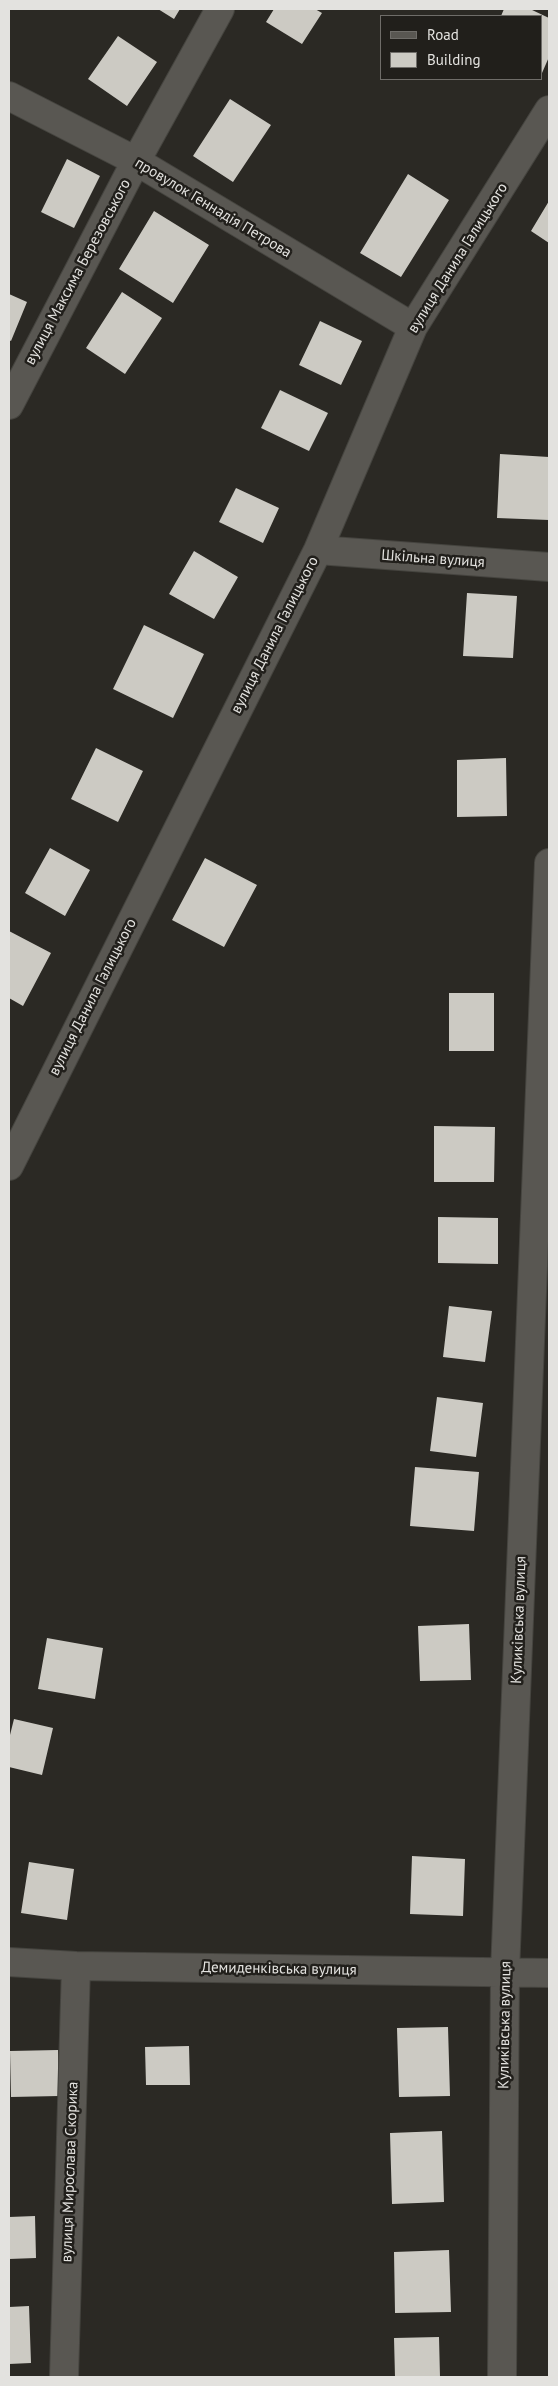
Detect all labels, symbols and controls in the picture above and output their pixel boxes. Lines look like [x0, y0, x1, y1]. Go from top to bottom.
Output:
legend [380, 15, 543, 80]
text: Road [427, 25, 459, 44]
text: Building [427, 50, 481, 69]
street label: провулок Геннадія Петрова [132, 154, 294, 262]
street label: вулиця Максима Березовського [21, 176, 135, 368]
street label: вулиця Данила Галицького [404, 180, 512, 336]
street label: Шкільна вулиця [381, 546, 485, 572]
street label: вулиця Данила Галицького [228, 553, 322, 717]
street label: вулиця Данила Галицького [46, 915, 140, 1079]
street label: Куликівська вулиця [508, 1556, 530, 1684]
street label: Демиденківська вулиця [201, 1959, 357, 1979]
street label: Куликівська вулиця [495, 1961, 515, 2089]
street label: вулиця Мирослава Скорика [58, 2081, 82, 2263]

